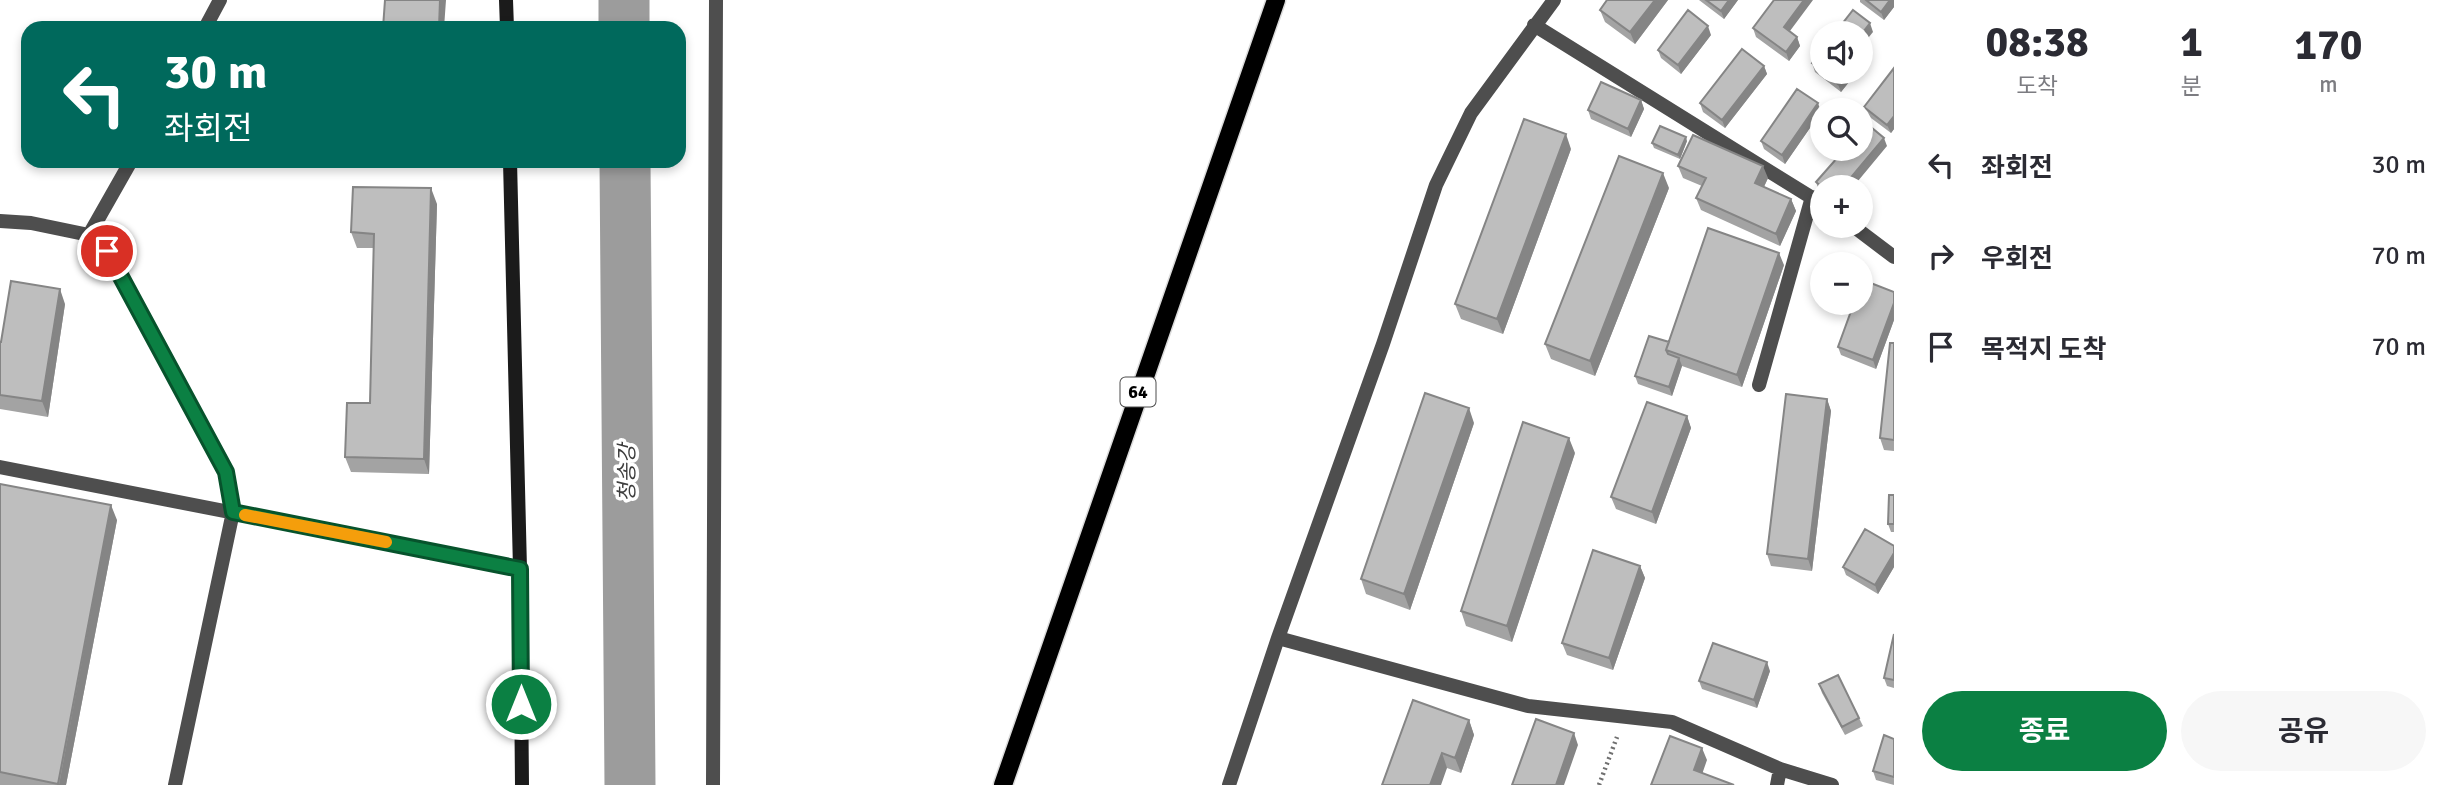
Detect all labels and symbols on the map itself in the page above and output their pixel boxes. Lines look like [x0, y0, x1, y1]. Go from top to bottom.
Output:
pin [77, 221, 137, 281]
road number: 64 [1120, 378, 1156, 406]
water label: 청송강 [614, 441, 640, 502]
position arrow [484, 667, 558, 741]

